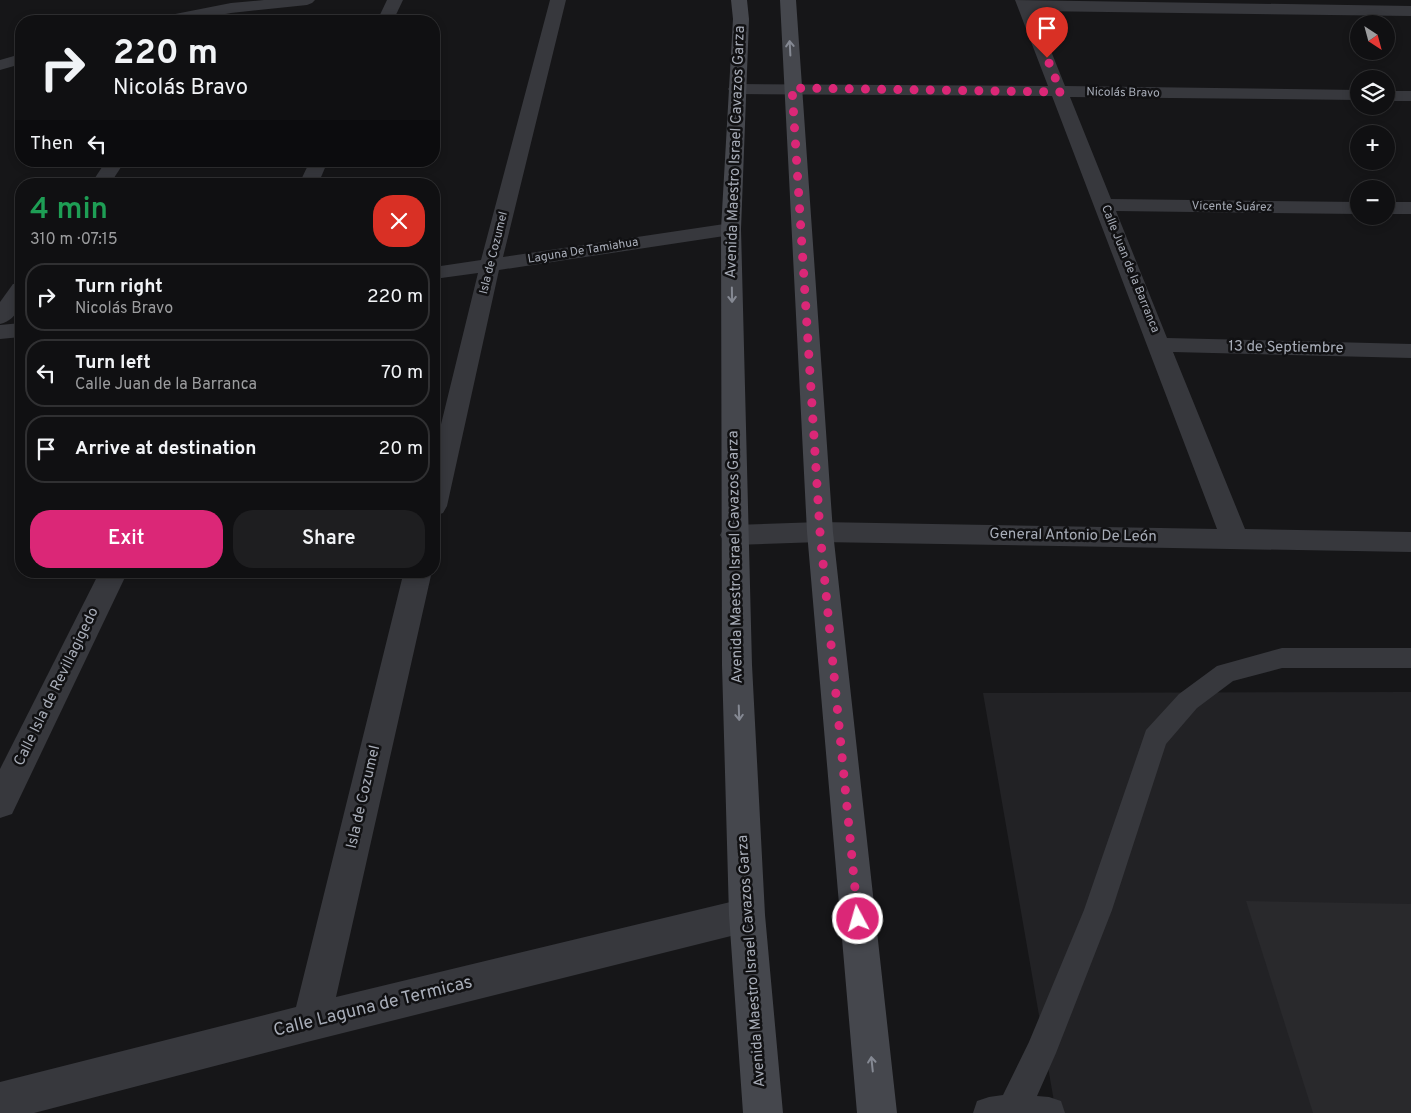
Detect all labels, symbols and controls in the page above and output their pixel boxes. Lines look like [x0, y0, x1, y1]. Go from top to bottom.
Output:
pin [1026, 7, 1068, 58]
icon: arrive [1033, 14, 1061, 42]
north arrow [1350, 15, 1395, 60]
map controls [1350, 15, 1395, 225]
street label: Avenida Maestro Israel Cavazos Garza [722, 25, 750, 279]
text: 220 m [113, 32, 218, 76]
icon: right [30, 35, 95, 100]
one-way arrow [786, 40, 795, 56]
button: layers [1350, 70, 1395, 115]
text: Nicolás Bravo [113, 75, 248, 102]
street label: Nicolás Bravo [1086, 84, 1160, 102]
button: + [1350, 125, 1395, 170]
icon: left [83, 130, 111, 158]
text: Then [30, 132, 73, 156]
button: − [1350, 180, 1395, 225]
text: 4 min [30, 192, 108, 229]
button: close [373, 195, 425, 247]
street label: Vicente Suárez [1191, 198, 1273, 216]
street label: Calle Juan de la Barranca [1097, 203, 1163, 335]
street label: Isla de Cozumel [476, 210, 512, 296]
text: 310 m · 07:15 [30, 230, 118, 250]
street label: Laguna De Tamiahua [527, 234, 639, 268]
text: Turn right [75, 275, 163, 299]
icon: right [32, 283, 60, 311]
text: 220 m [367, 285, 423, 309]
one-way arrow [727, 286, 737, 303]
text: Nicolás Bravo [75, 299, 173, 319]
street label: 13 de Septiembre [1228, 337, 1344, 359]
text: Turn left [75, 351, 151, 375]
icon: left [32, 359, 60, 387]
text: 70 m [381, 361, 423, 385]
text: Calle Juan de la Barranca [75, 375, 257, 395]
street label: Avenida Maestro Israel Cavazos Garza [724, 430, 748, 684]
icon: arrive [32, 435, 60, 463]
text: Arrive at destination [75, 437, 256, 461]
text: 20 m [379, 437, 423, 461]
button: Exit [30, 510, 223, 568]
button: Share [233, 510, 425, 568]
street label: General Antonio De León [989, 525, 1157, 547]
street label: Calle Isla de Revillagigedo [10, 605, 104, 769]
one-way arrow [734, 705, 744, 721]
street label: Isla de Cozumel [343, 744, 385, 850]
street label: Avenida Maestro Israel Cavazos Garza [734, 834, 770, 1088]
position arrow [831, 892, 883, 944]
street label: Calle Laguna de Termicas [271, 971, 475, 1043]
one-way arrow [867, 1057, 877, 1073]

